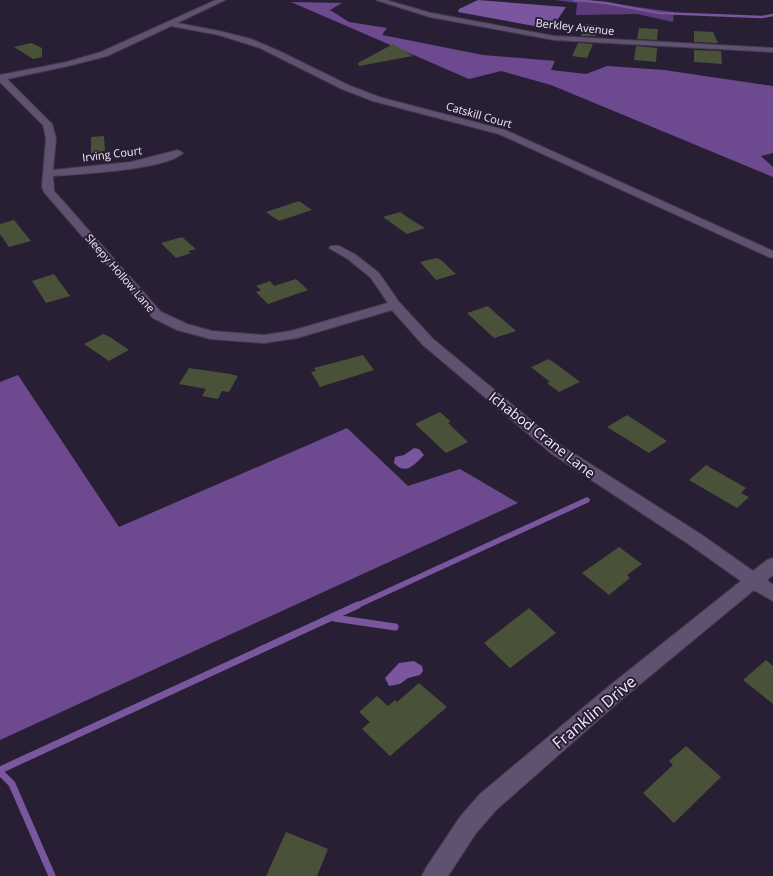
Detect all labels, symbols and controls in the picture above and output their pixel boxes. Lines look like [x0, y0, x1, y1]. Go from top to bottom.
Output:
street label: Berkley Avenue [535, 15, 615, 38]
street label: Catskill Court [444, 98, 514, 131]
street label: Irving Court [81, 142, 143, 165]
street label: Sleepy Hollow Lane [82, 230, 159, 315]
street label: Ichabod Crane Lane [485, 387, 600, 482]
street label: Franklin Drive [547, 670, 641, 754]

